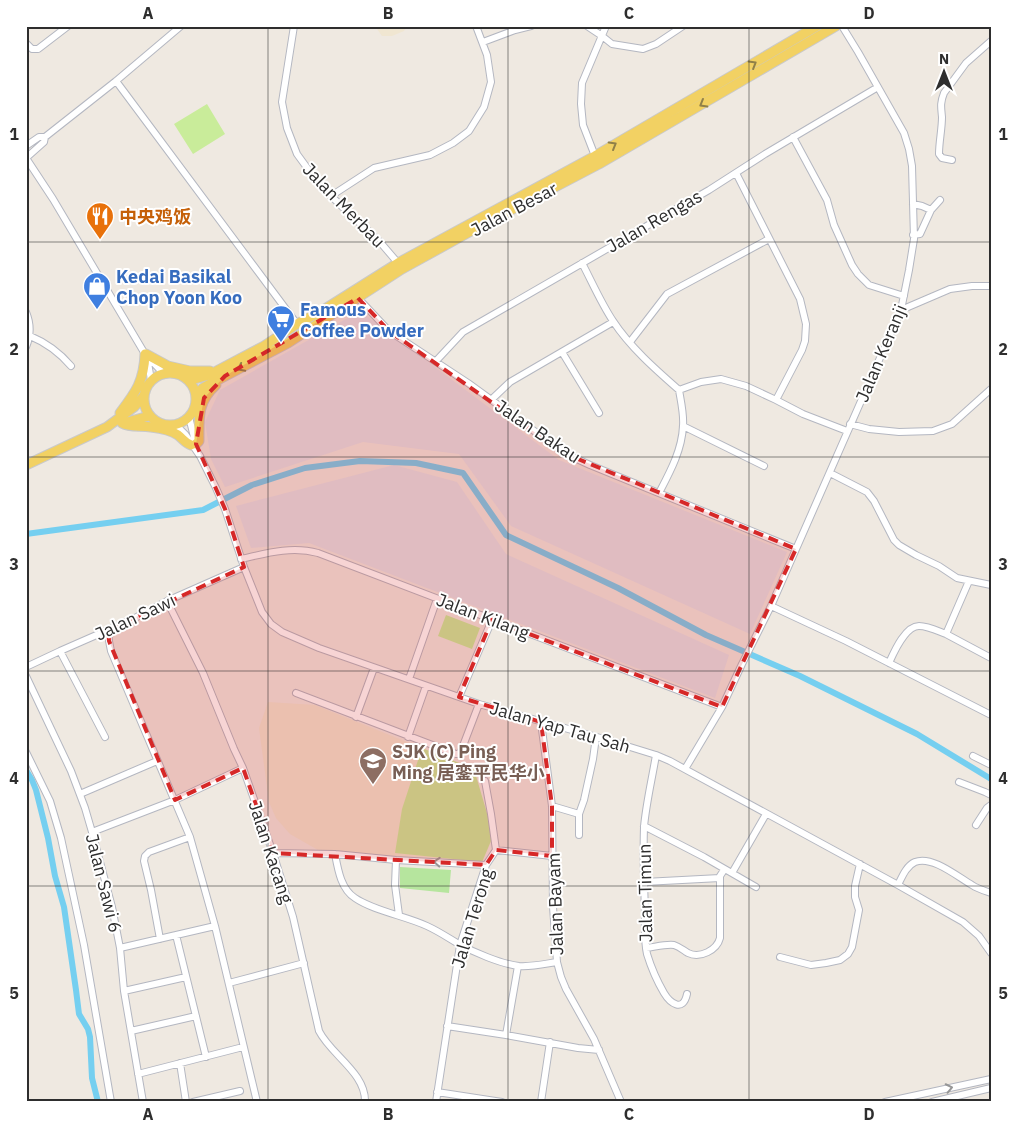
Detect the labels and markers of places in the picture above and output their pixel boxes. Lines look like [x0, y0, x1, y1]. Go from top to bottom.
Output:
restaurant icon: 中央鸡饭 [85, 201, 115, 240]
place label: 中央鸡饭 [119, 205, 191, 228]
place label: Kedai Basikal Chop Yoon Koo [116, 265, 242, 309]
shop icon: Kedai Basikal Chop Yoon Koo [82, 271, 112, 310]
place label: Famous Coffee Powder [300, 298, 424, 342]
supermarket icon: Famous Coffee Powder [266, 304, 296, 343]
place label: SJK (C) Ping Ming 居銮平民华小 [392, 740, 545, 784]
school or university icon: SJK (C) Ping Ming 居銮平民华小 [358, 746, 388, 785]

